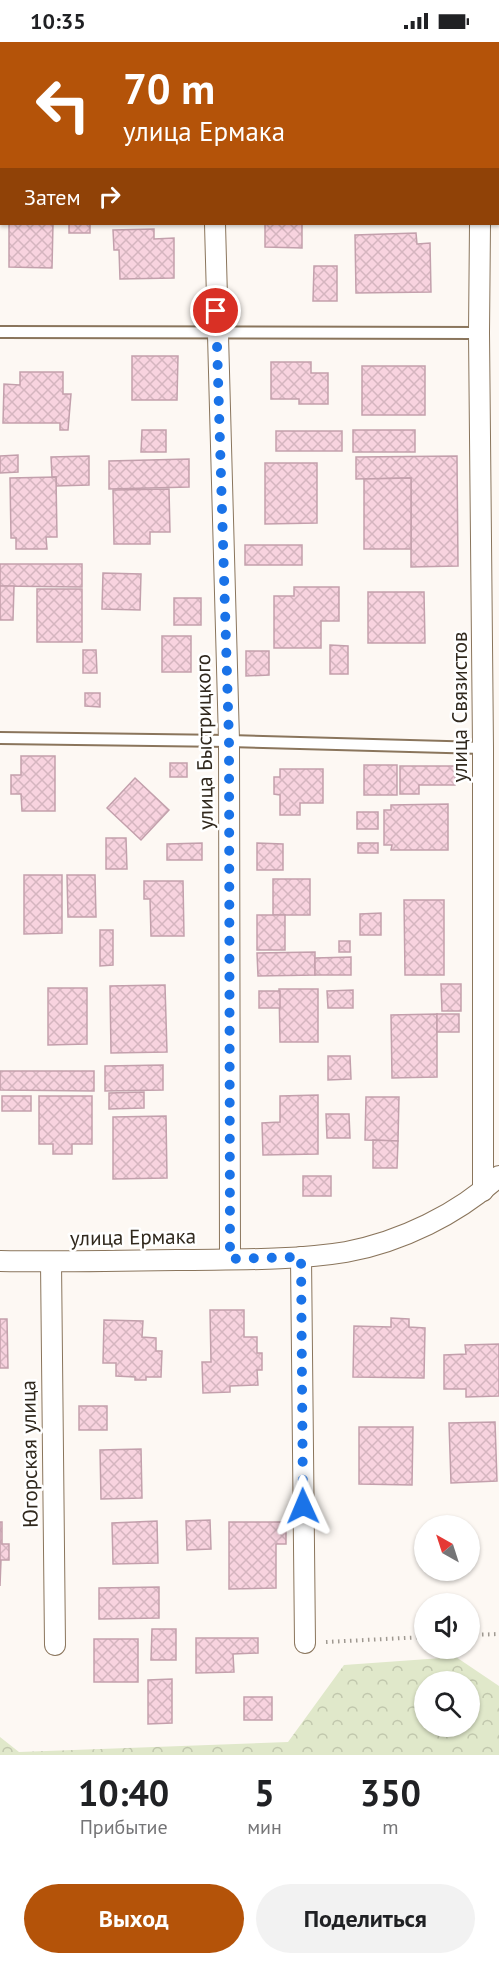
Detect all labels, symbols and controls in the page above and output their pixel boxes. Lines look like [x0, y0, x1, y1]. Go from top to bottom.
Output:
text: 10:35 [30, 7, 86, 35]
text: 70 m [123, 61, 215, 116]
icon: left [24, 66, 102, 144]
text: улица Ермака [123, 114, 285, 148]
icon: right [93, 180, 126, 213]
text: Затем [24, 183, 81, 211]
pin [190, 285, 241, 336]
icon: arrive [199, 294, 232, 327]
street label: улица Связистов [446, 631, 473, 783]
street label: улица Быстрицкого [189, 654, 219, 830]
street label: улица Ермака [70, 1222, 196, 1252]
street label: Югорская улица [14, 1380, 44, 1528]
position arrow [271, 1474, 335, 1538]
north arrow [414, 1515, 480, 1581]
map controls [414, 1515, 480, 1737]
button: sound [414, 1593, 480, 1659]
button: search [414, 1671, 480, 1737]
text: 10:40 [78, 1769, 169, 1816]
text: 5 [254, 1769, 275, 1816]
text: 350 [360, 1769, 421, 1816]
text: Прибытие [80, 1814, 168, 1840]
text: мин [247, 1814, 282, 1840]
text: m [382, 1814, 399, 1840]
button: Выход [24, 1884, 244, 1953]
button: Поделиться [256, 1884, 475, 1953]

